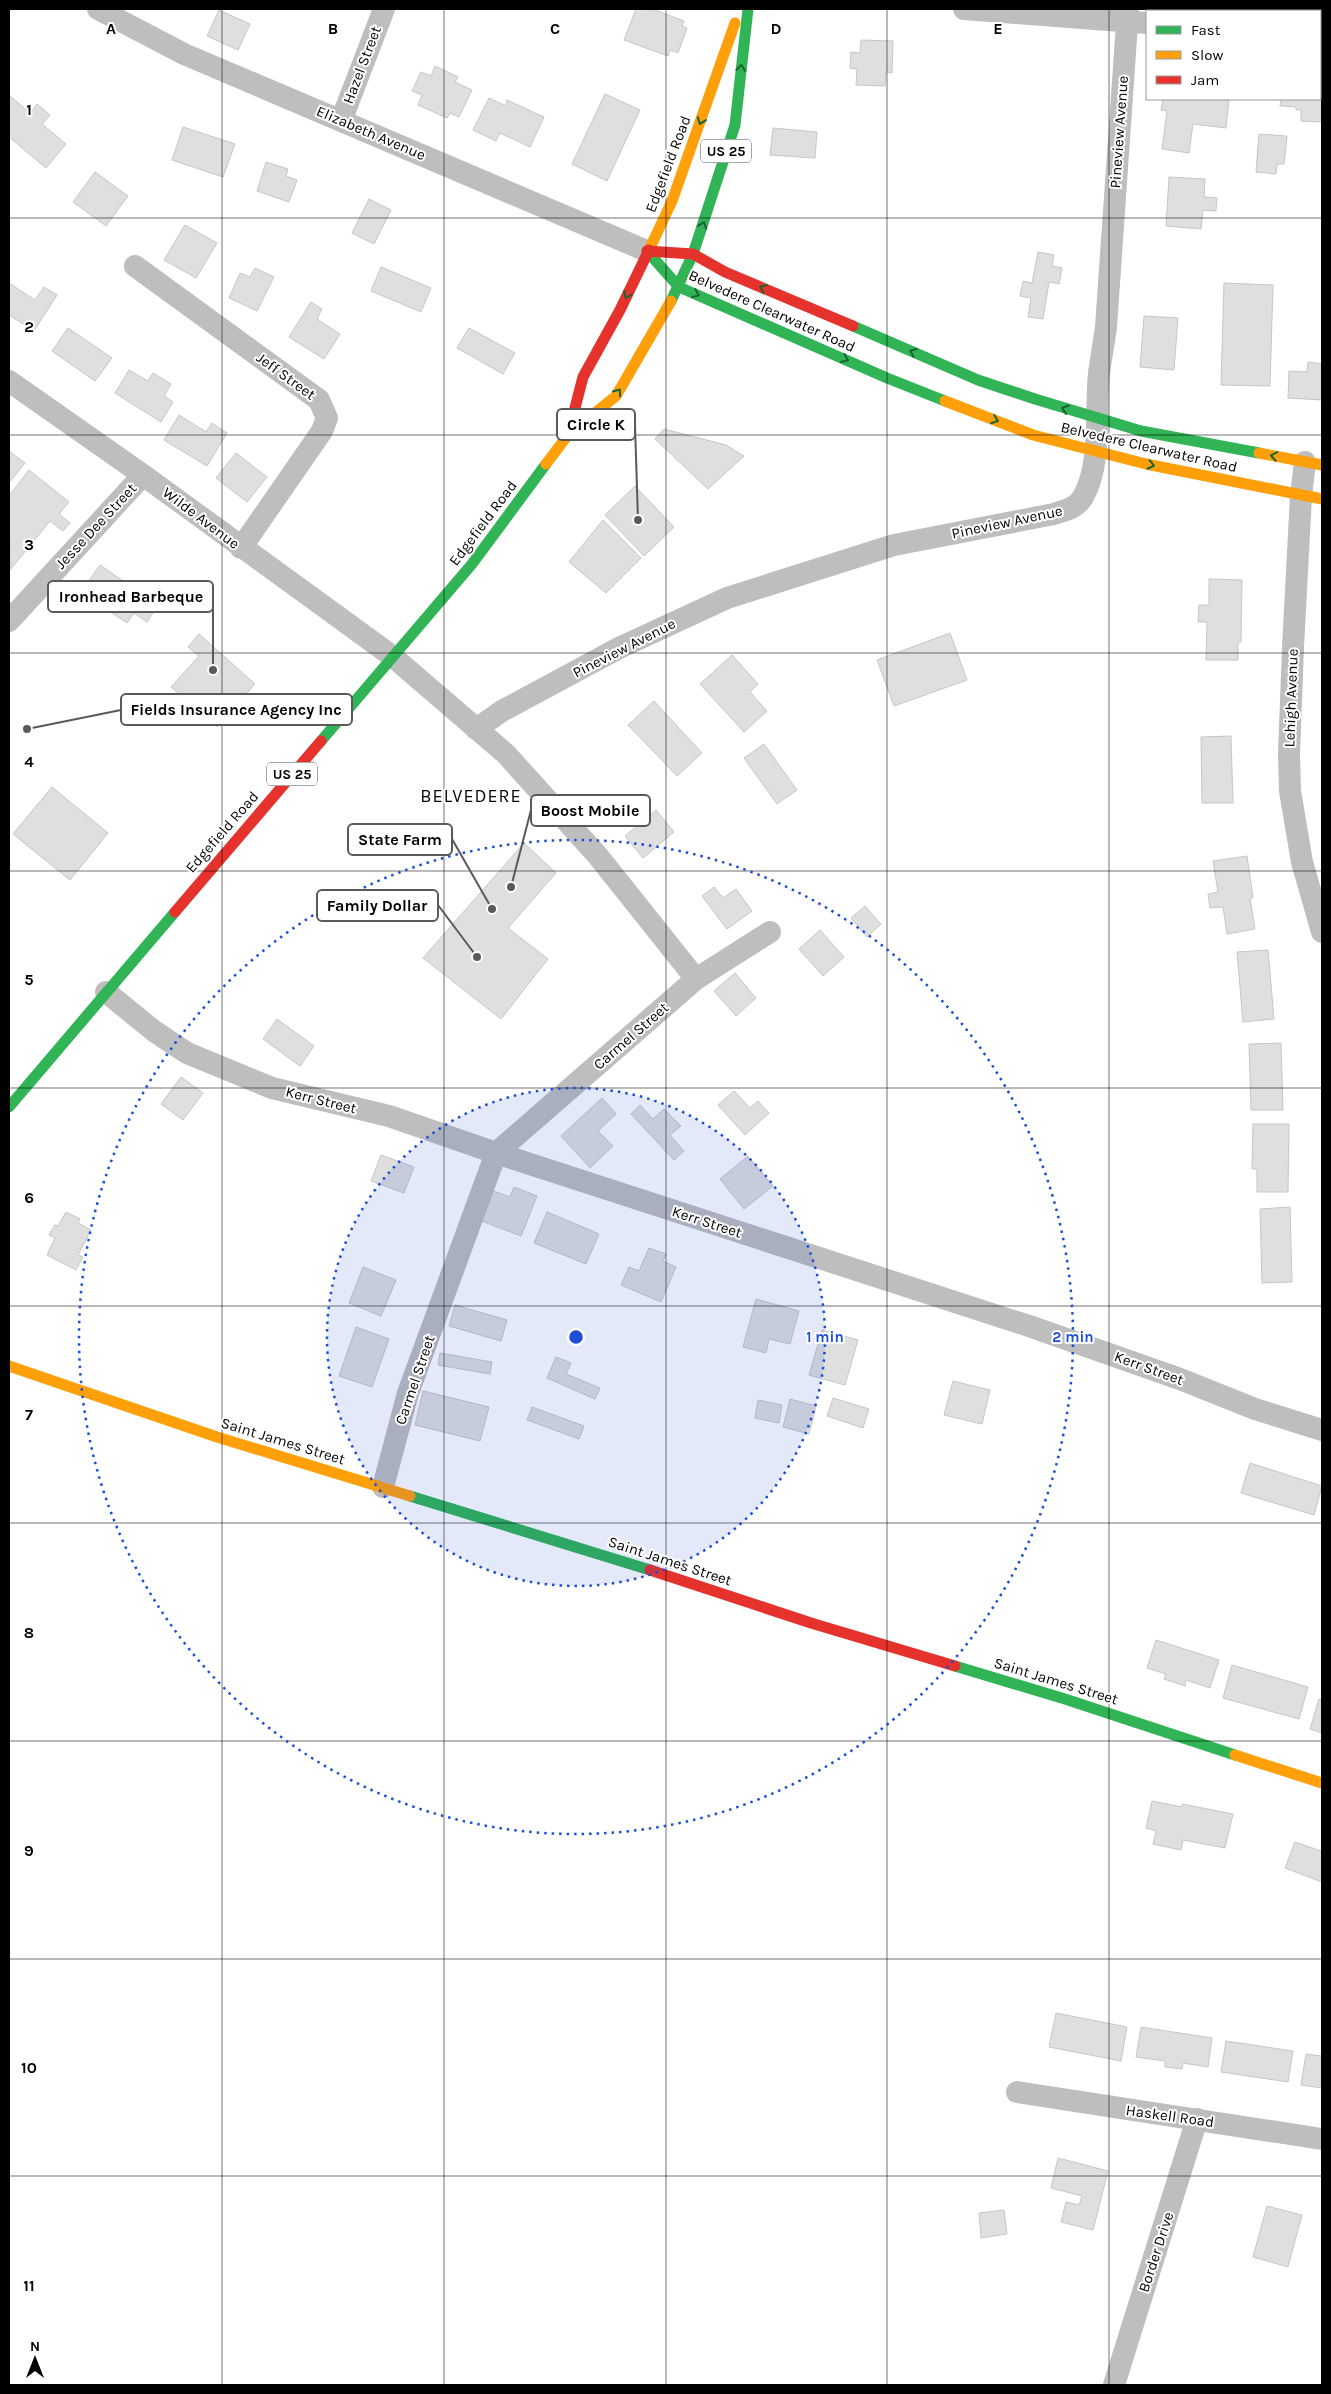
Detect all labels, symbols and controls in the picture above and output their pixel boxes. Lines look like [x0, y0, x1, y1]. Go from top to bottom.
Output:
legend [1146, 10, 1321, 100]
text: A [106, 19, 116, 38]
text: B [328, 19, 338, 38]
text: C [550, 19, 560, 38]
text: D [771, 19, 782, 38]
text: E [993, 19, 1003, 38]
text: Fast [1191, 21, 1221, 39]
street label: Hazel Street [339, 23, 385, 107]
text: Slow [1191, 46, 1223, 64]
one-way arrow [735, 64, 746, 72]
text: Jam [1191, 71, 1219, 89]
street label: Pineview Avenue [1106, 75, 1132, 189]
text: 1 [26, 100, 32, 119]
street label: Elizabeth Avenue [314, 102, 428, 164]
street label: Edgefield Road [641, 113, 695, 215]
one-way arrow [697, 116, 707, 124]
road number: US 25 [701, 140, 751, 162]
one-way arrow [697, 221, 707, 230]
street label: Belvedere Clearwater Road [686, 266, 858, 356]
one-way arrow [759, 284, 768, 295]
one-way arrow [691, 287, 700, 298]
one-way arrow [622, 290, 633, 299]
text: 2 [24, 317, 34, 336]
one-way arrow [909, 348, 918, 358]
street label: Jeff Street [253, 349, 319, 404]
one-way arrow [840, 354, 848, 364]
one-way arrow [612, 388, 621, 397]
one-way arrow [1061, 404, 1069, 414]
callout: Circle K [557, 409, 635, 440]
one-way arrow [990, 414, 999, 424]
text: Circle K [567, 415, 626, 434]
street label: Belvedere Clearwater Road [1059, 418, 1239, 476]
one-way arrow [1270, 452, 1279, 462]
one-way arrow [1147, 460, 1155, 470]
street label: Edgefield Road [445, 477, 521, 569]
street label: Jesse Dee Street [52, 479, 141, 573]
street label: Wilde Avenue [159, 483, 243, 553]
street label: Pineview Avenue [950, 501, 1064, 543]
text: 3 [24, 535, 34, 554]
callout: Ironhead Barbeque [48, 581, 213, 612]
text: Ironhead Barbeque [59, 587, 203, 606]
street label: Pineview Avenue [570, 614, 678, 682]
street label: Lehigh Avenue [1280, 648, 1302, 748]
callout: Fields Insurance Agency Inc [121, 694, 352, 725]
text: Fields Insurance Agency Inc [130, 700, 342, 719]
text: 4 [24, 752, 34, 771]
road number: US 25 [267, 762, 317, 786]
district label: BELVEDERE [420, 785, 522, 807]
street label: Edgefield Road [182, 788, 262, 876]
callout: Boost Mobile [531, 795, 650, 826]
text: Boost Mobile [541, 801, 639, 820]
callout: State Farm [348, 824, 452, 855]
text: State Farm [358, 830, 442, 849]
callout: Family Dollar [317, 890, 438, 921]
text: Family Dollar [327, 896, 428, 915]
text: 5 [24, 970, 34, 989]
street label: Carmel Street [590, 998, 672, 1073]
street label: Kerr Street [284, 1083, 359, 1118]
text: 6 [24, 1188, 34, 1207]
street label: Kerr Street [670, 1202, 745, 1242]
centre of rings [567, 1328, 585, 1346]
text: 1 min [806, 1328, 844, 1346]
text: 2 min [1052, 1328, 1094, 1346]
street label: Carmel Street [391, 1333, 439, 1427]
street label: Kerr Street [1112, 1347, 1186, 1389]
text: 7 [25, 1405, 33, 1424]
street label: Saint James Street [219, 1414, 348, 1469]
street label: Saint James Street [606, 1533, 734, 1590]
text: 8 [24, 1623, 34, 1642]
street label: Saint James Street [992, 1654, 1121, 1709]
text: 9 [24, 1841, 34, 1860]
text: 10 [21, 2058, 37, 2077]
street label: Haskell Road [1125, 2101, 1215, 2131]
street label: Border Drive [1135, 2209, 1177, 2295]
text: 11 [23, 2276, 35, 2295]
north arrow [10, 2334, 60, 2384]
text: N [30, 2338, 40, 2355]

